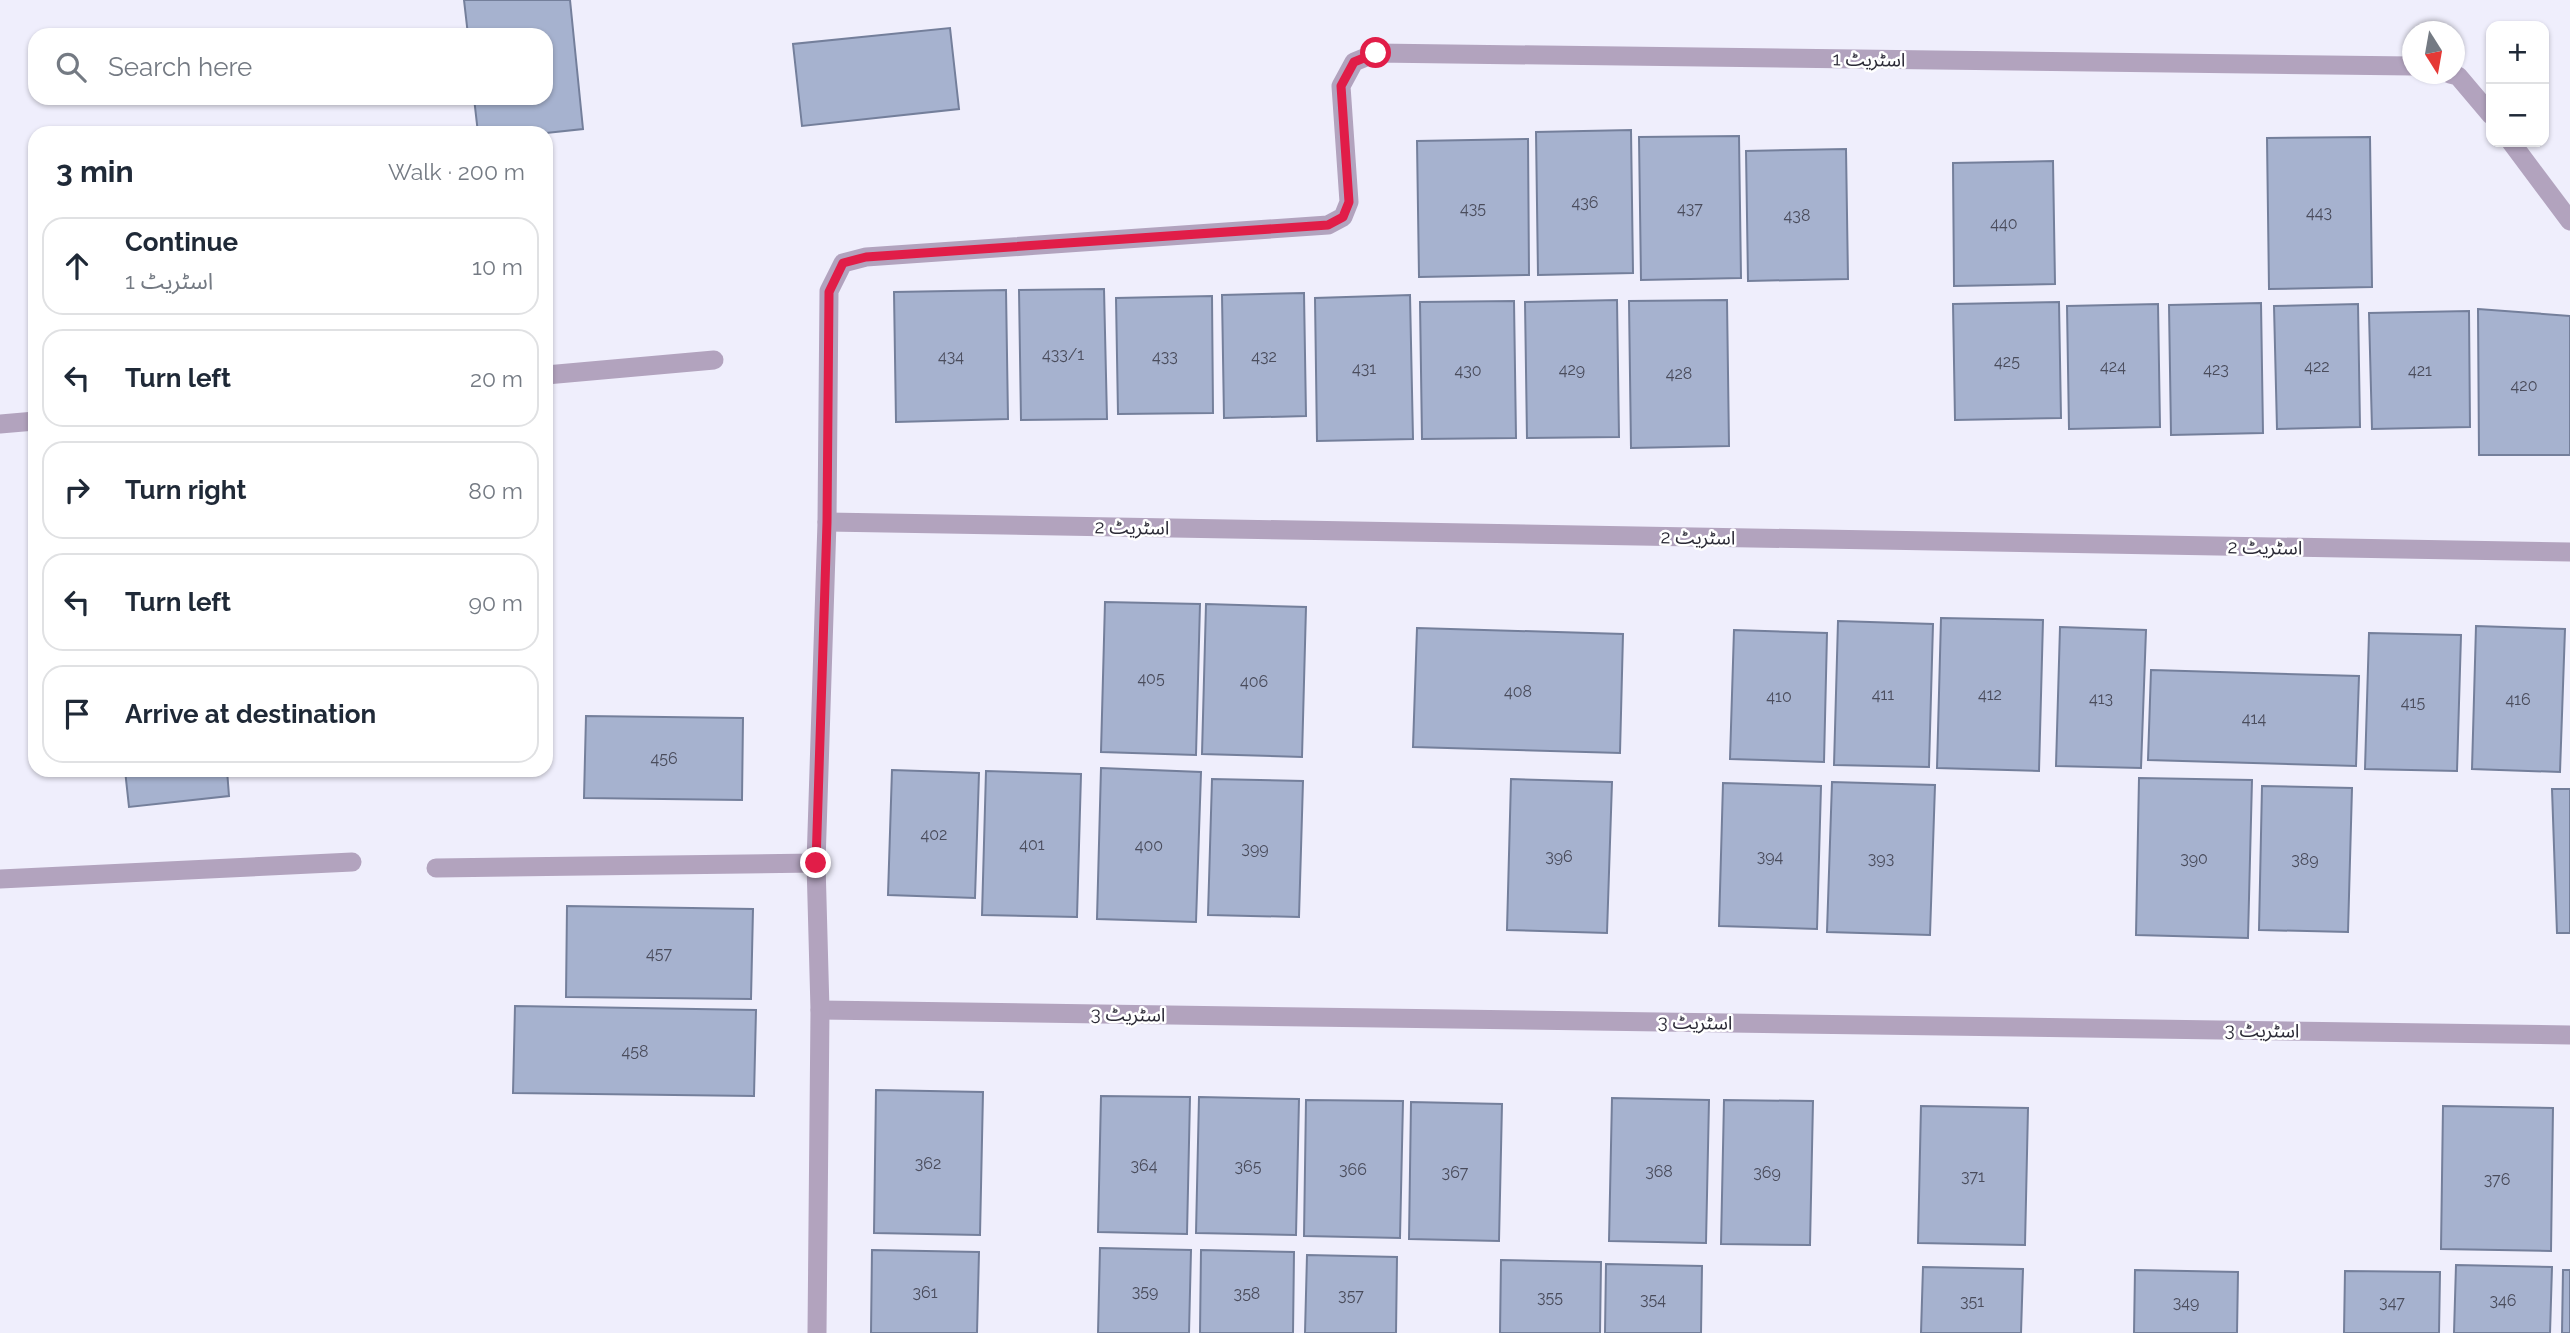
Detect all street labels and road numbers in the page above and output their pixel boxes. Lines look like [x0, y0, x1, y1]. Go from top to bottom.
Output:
street label: اسٹریٹ 1 [1832, 47, 1906, 72]
street label: اسٹریٹ 2 [1094, 515, 1170, 540]
street label: اسٹریٹ 2 [1660, 525, 1736, 550]
street label: اسٹریٹ 2 [2227, 535, 2303, 560]
street label: اسٹریٹ 3 [1090, 1002, 1166, 1027]
street label: اسٹریٹ 3 [1657, 1010, 1733, 1035]
street label: اسٹریٹ 3 [2224, 1018, 2300, 1043]

